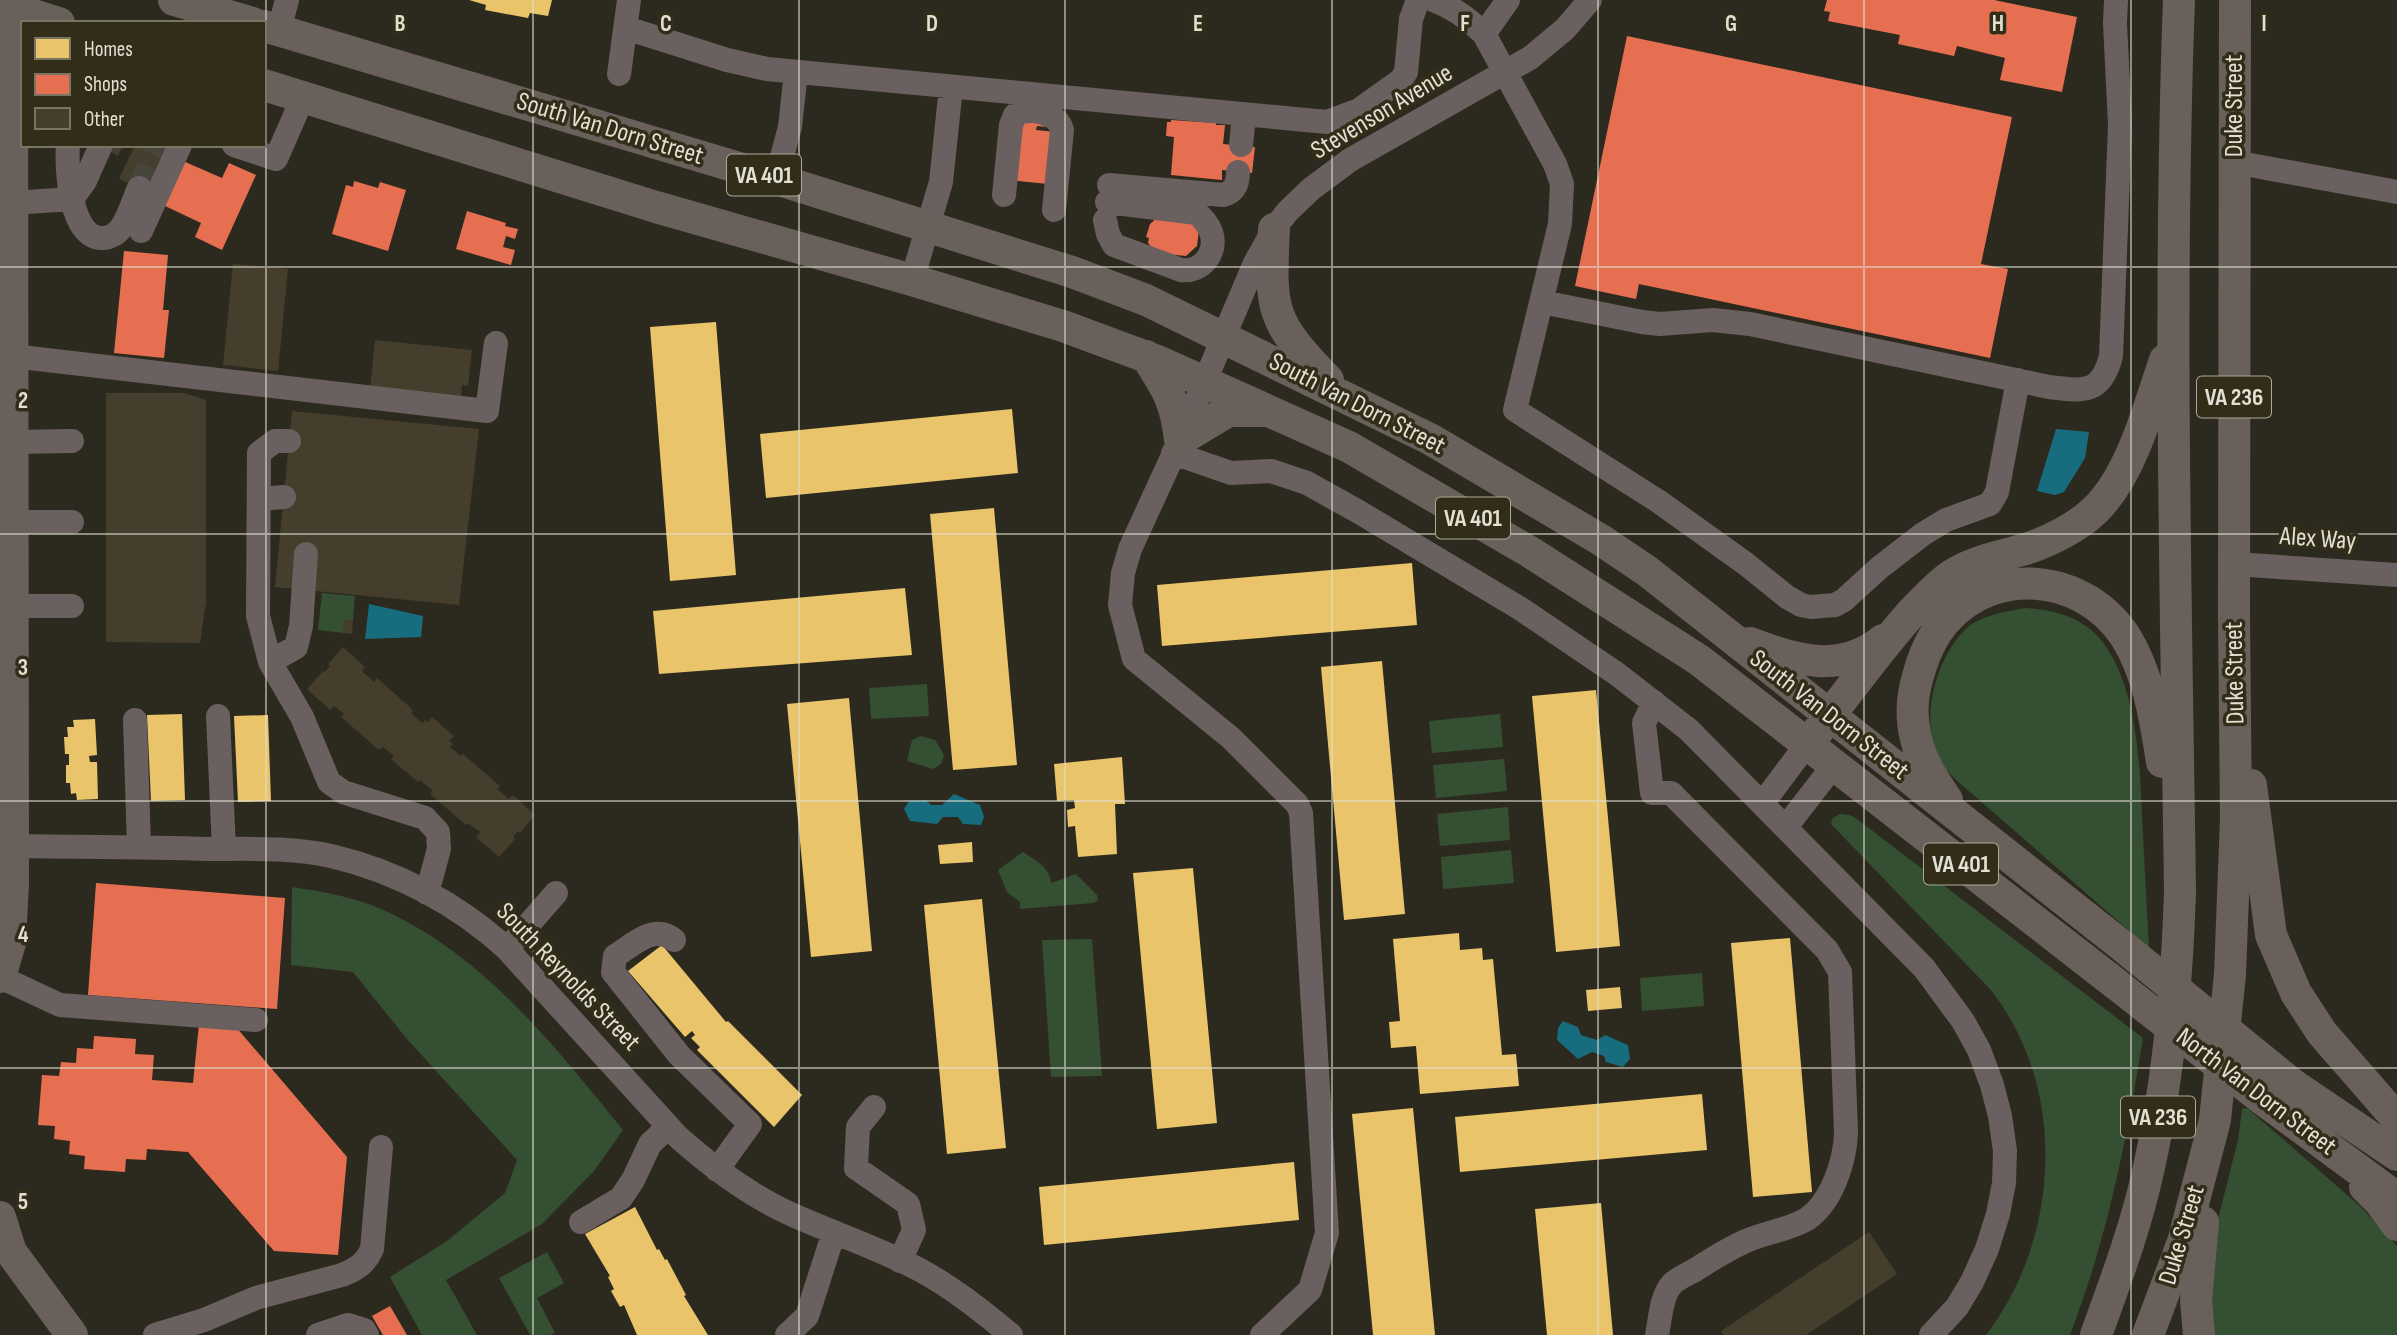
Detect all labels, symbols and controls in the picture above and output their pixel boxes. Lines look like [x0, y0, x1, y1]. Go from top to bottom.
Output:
text: B [395, 10, 406, 38]
text: C [660, 10, 672, 38]
text: D [926, 10, 938, 38]
text: E [1193, 10, 1203, 38]
text: F [1460, 10, 1470, 38]
text: G [1725, 10, 1737, 38]
text: H [1992, 10, 2004, 38]
text: I [2261, 10, 2267, 38]
legend [21, 21, 266, 147]
text: Homes [84, 37, 133, 62]
street label: Duke Street [2219, 55, 2250, 157]
street label: Stevenson Avenue [1306, 58, 1458, 166]
text: Shops [84, 72, 127, 97]
street label: South Van Dorn Street [513, 86, 707, 172]
text: Other [84, 107, 124, 132]
road number: VA 401 [727, 154, 801, 196]
street label: South Van Dorn Street [1264, 346, 1450, 462]
road number: VA 236 [2197, 376, 2271, 418]
text: 2 [18, 387, 28, 415]
road number: VA 401 [1436, 498, 1510, 538]
street label: Alex Way [2278, 521, 2357, 557]
street label: Duke Street [2219, 621, 2251, 725]
street label: South Van Dorn Street [1743, 643, 1915, 787]
text: 3 [18, 654, 28, 682]
road number: VA 401 [1924, 844, 1998, 884]
street label: South Reynolds Street [489, 896, 647, 1058]
text: 4 [18, 921, 29, 949]
street label: North Van Dorn Street [2170, 1022, 2342, 1162]
road number: VA 236 [2121, 1097, 2195, 1138]
street label: Duke Street [2152, 1181, 2212, 1289]
text: 5 [18, 1188, 28, 1216]

